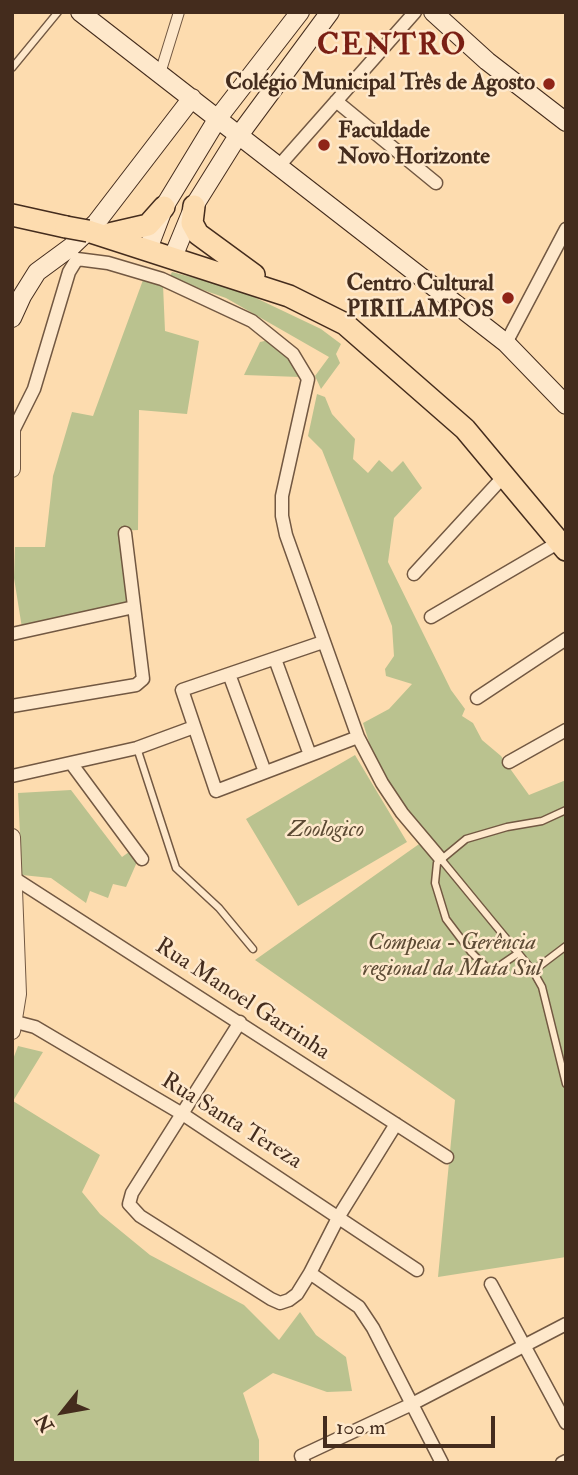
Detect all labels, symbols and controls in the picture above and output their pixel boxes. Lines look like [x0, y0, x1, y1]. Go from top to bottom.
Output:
district label: CENTRO [318, 30, 466, 66]
place label: Colégio Municipal Três de Agosto [225, 70, 535, 98]
marker: Colégio Municipal Três de Agosto [541, 76, 557, 92]
place label: Faculdade Novo Horizonte [338, 118, 490, 172]
marker: Faculdade Novo Horizonte [316, 137, 332, 153]
place label: Centro Cultural PIRILAMPOS [346, 271, 494, 325]
marker: Centro Cultural PIRILAMPOS [500, 290, 516, 306]
park label: Zoologico [288, 817, 364, 845]
park label: Compesa - Gerência regional da Mata Sul [362, 930, 542, 984]
street label: Rua Manoel Garrinha [150, 933, 334, 1067]
street label: Rua Santa Tereza [156, 1068, 306, 1176]
north arrow [28, 1377, 98, 1447]
scale bar [326, 1402, 498, 1446]
text: N [30, 1409, 60, 1436]
text: 100 m [336, 1414, 386, 1441]

